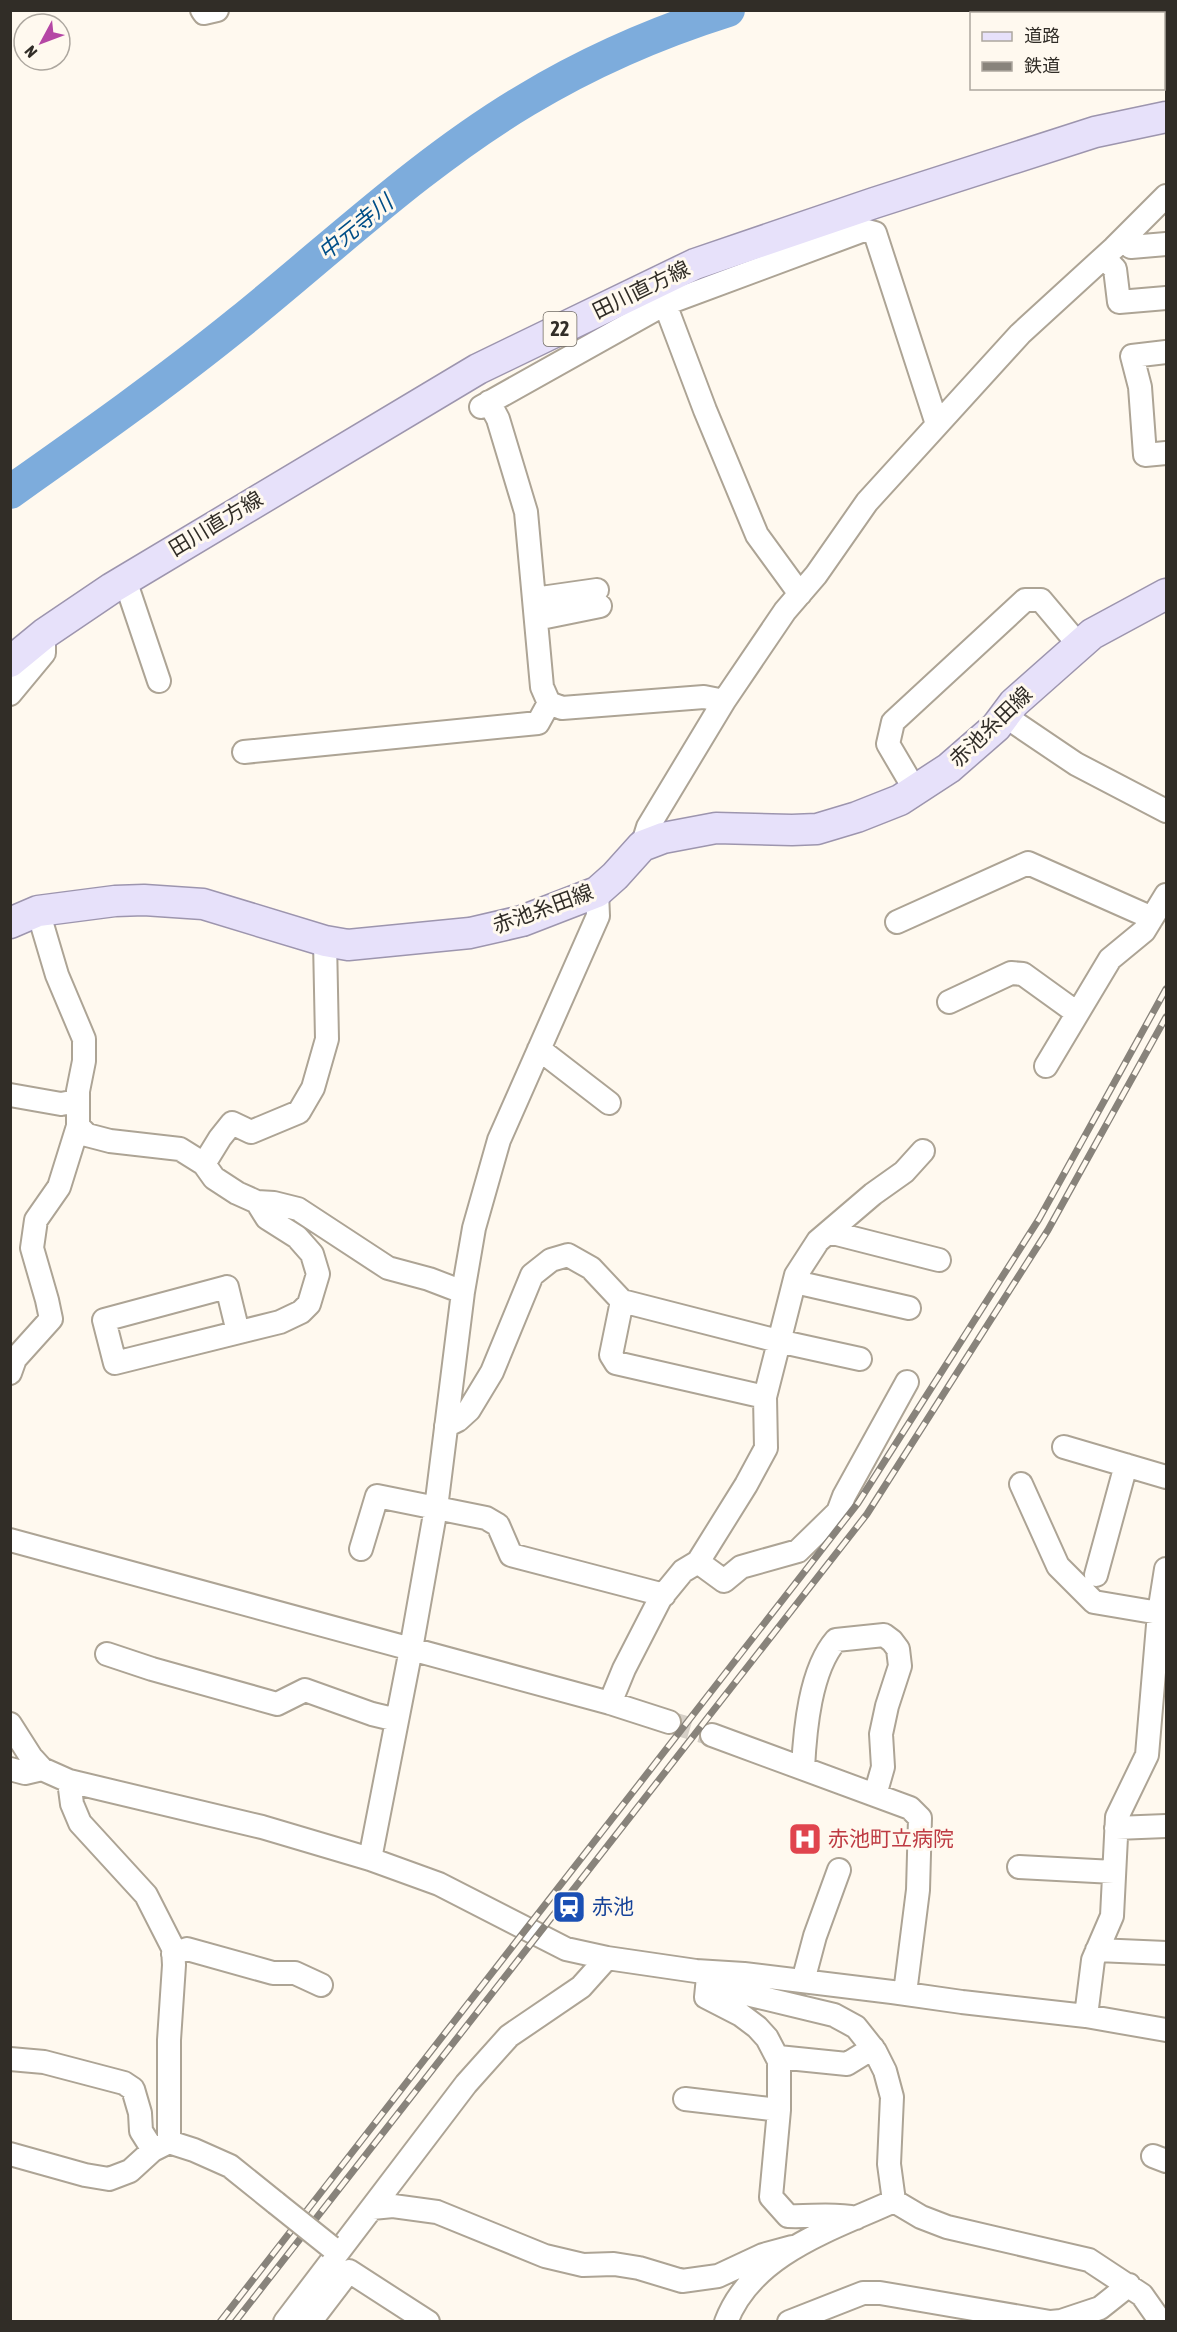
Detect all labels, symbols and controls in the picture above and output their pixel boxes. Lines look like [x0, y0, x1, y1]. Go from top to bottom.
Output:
north arrow [12, 12, 72, 72]
legend [970, 12, 1165, 90]
text: 道路 [1024, 25, 1060, 46]
text: N [21, 42, 41, 61]
text: 鉄道 [1024, 55, 1060, 76]
water label: 中元寺川 [313, 188, 399, 265]
street label: 田川直方線 [588, 255, 693, 323]
road number: 22 [544, 312, 576, 346]
street label: 田川直方線 [164, 486, 267, 560]
street label: 赤池糸田線 [944, 681, 1036, 771]
street label: 赤池糸田線 [489, 879, 596, 937]
hospital icon: 赤池町立病院 [787, 1821, 823, 1857]
place label: 赤池町立病院 [828, 1826, 954, 1850]
station icon: 赤池 [551, 1889, 587, 1925]
place label: 赤池 [592, 1894, 634, 1918]

